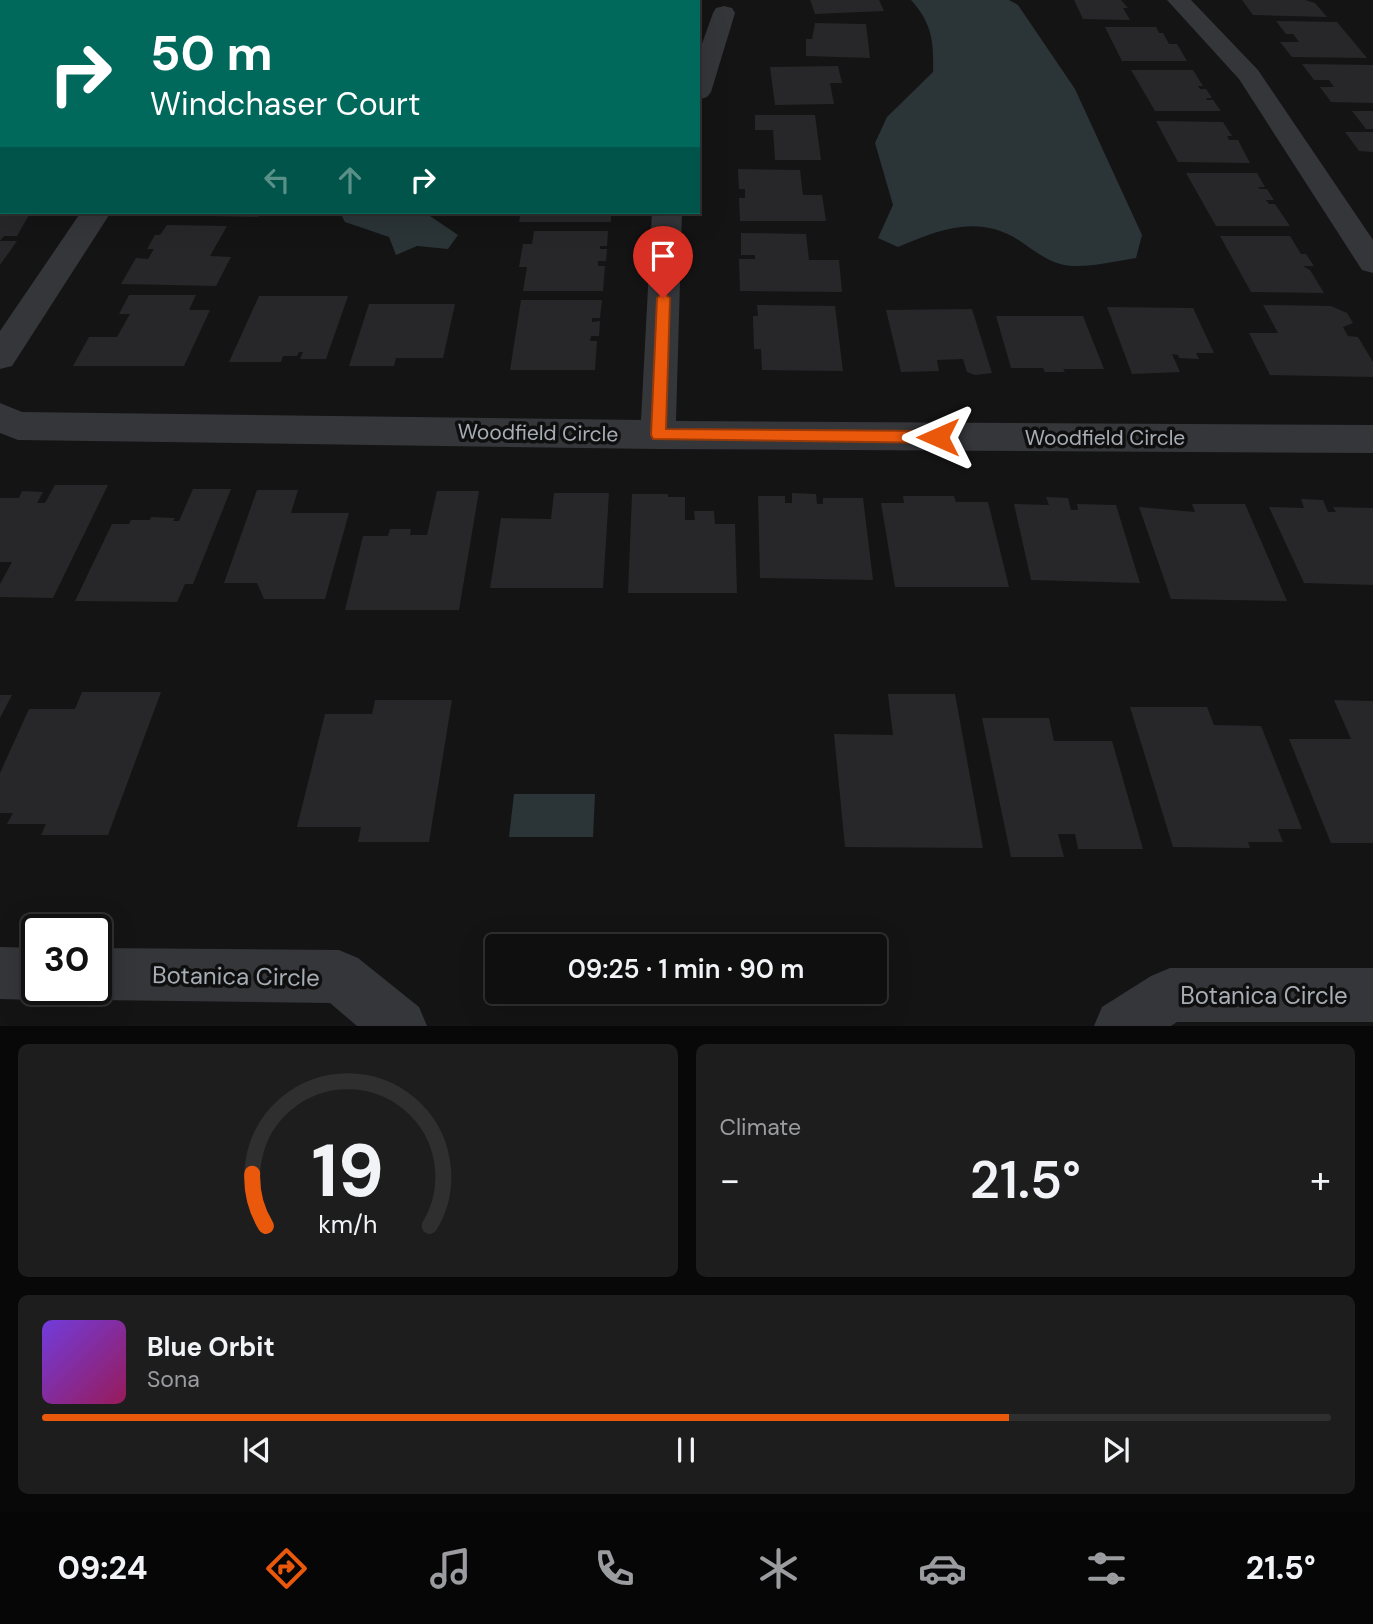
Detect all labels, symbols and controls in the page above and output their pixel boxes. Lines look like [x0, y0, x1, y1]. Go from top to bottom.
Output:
text: 50 m [150, 21, 273, 85]
icon: right [35, 28, 126, 119]
text: Windchaser Court [150, 83, 420, 125]
icon: left [258, 161, 296, 199]
icon: ahead [331, 161, 369, 199]
icon: right [404, 161, 442, 199]
pin [633, 226, 693, 298]
icon: arrive [644, 237, 682, 275]
position arrow [901, 400, 975, 474]
street label: Woodfield Circle [457, 418, 619, 448]
street label: Woodfield Circle [1025, 424, 1185, 452]
speed limit sign: 30 [21, 914, 112, 1005]
text: 09:25 · 1 min · 90 m [568, 952, 804, 986]
street label: Botanica Circle [152, 959, 320, 993]
street label: Botanica Circle [1180, 980, 1348, 1011]
text: Climate [720, 1112, 801, 1142]
text: 19 [311, 1125, 384, 1220]
text: 21.5° [970, 1146, 1081, 1214]
text: − [720, 1155, 740, 1205]
text: + [1310, 1155, 1331, 1205]
text: km/h [318, 1208, 377, 1241]
text: Blue Orbit [147, 1330, 275, 1364]
text: Sona [147, 1364, 200, 1394]
icon: previous [238, 1431, 276, 1469]
icon: pause [667, 1431, 705, 1469]
icon: next [1097, 1431, 1135, 1469]
icon: directions [262, 1544, 311, 1593]
icon: music [426, 1544, 475, 1593]
icon: phone [590, 1544, 639, 1593]
icon: climate [754, 1544, 803, 1593]
icon: car [918, 1544, 967, 1593]
icon: filters [1082, 1544, 1131, 1593]
text: 09:24 [57, 1547, 147, 1589]
text: 21.5° [1246, 1547, 1316, 1589]

